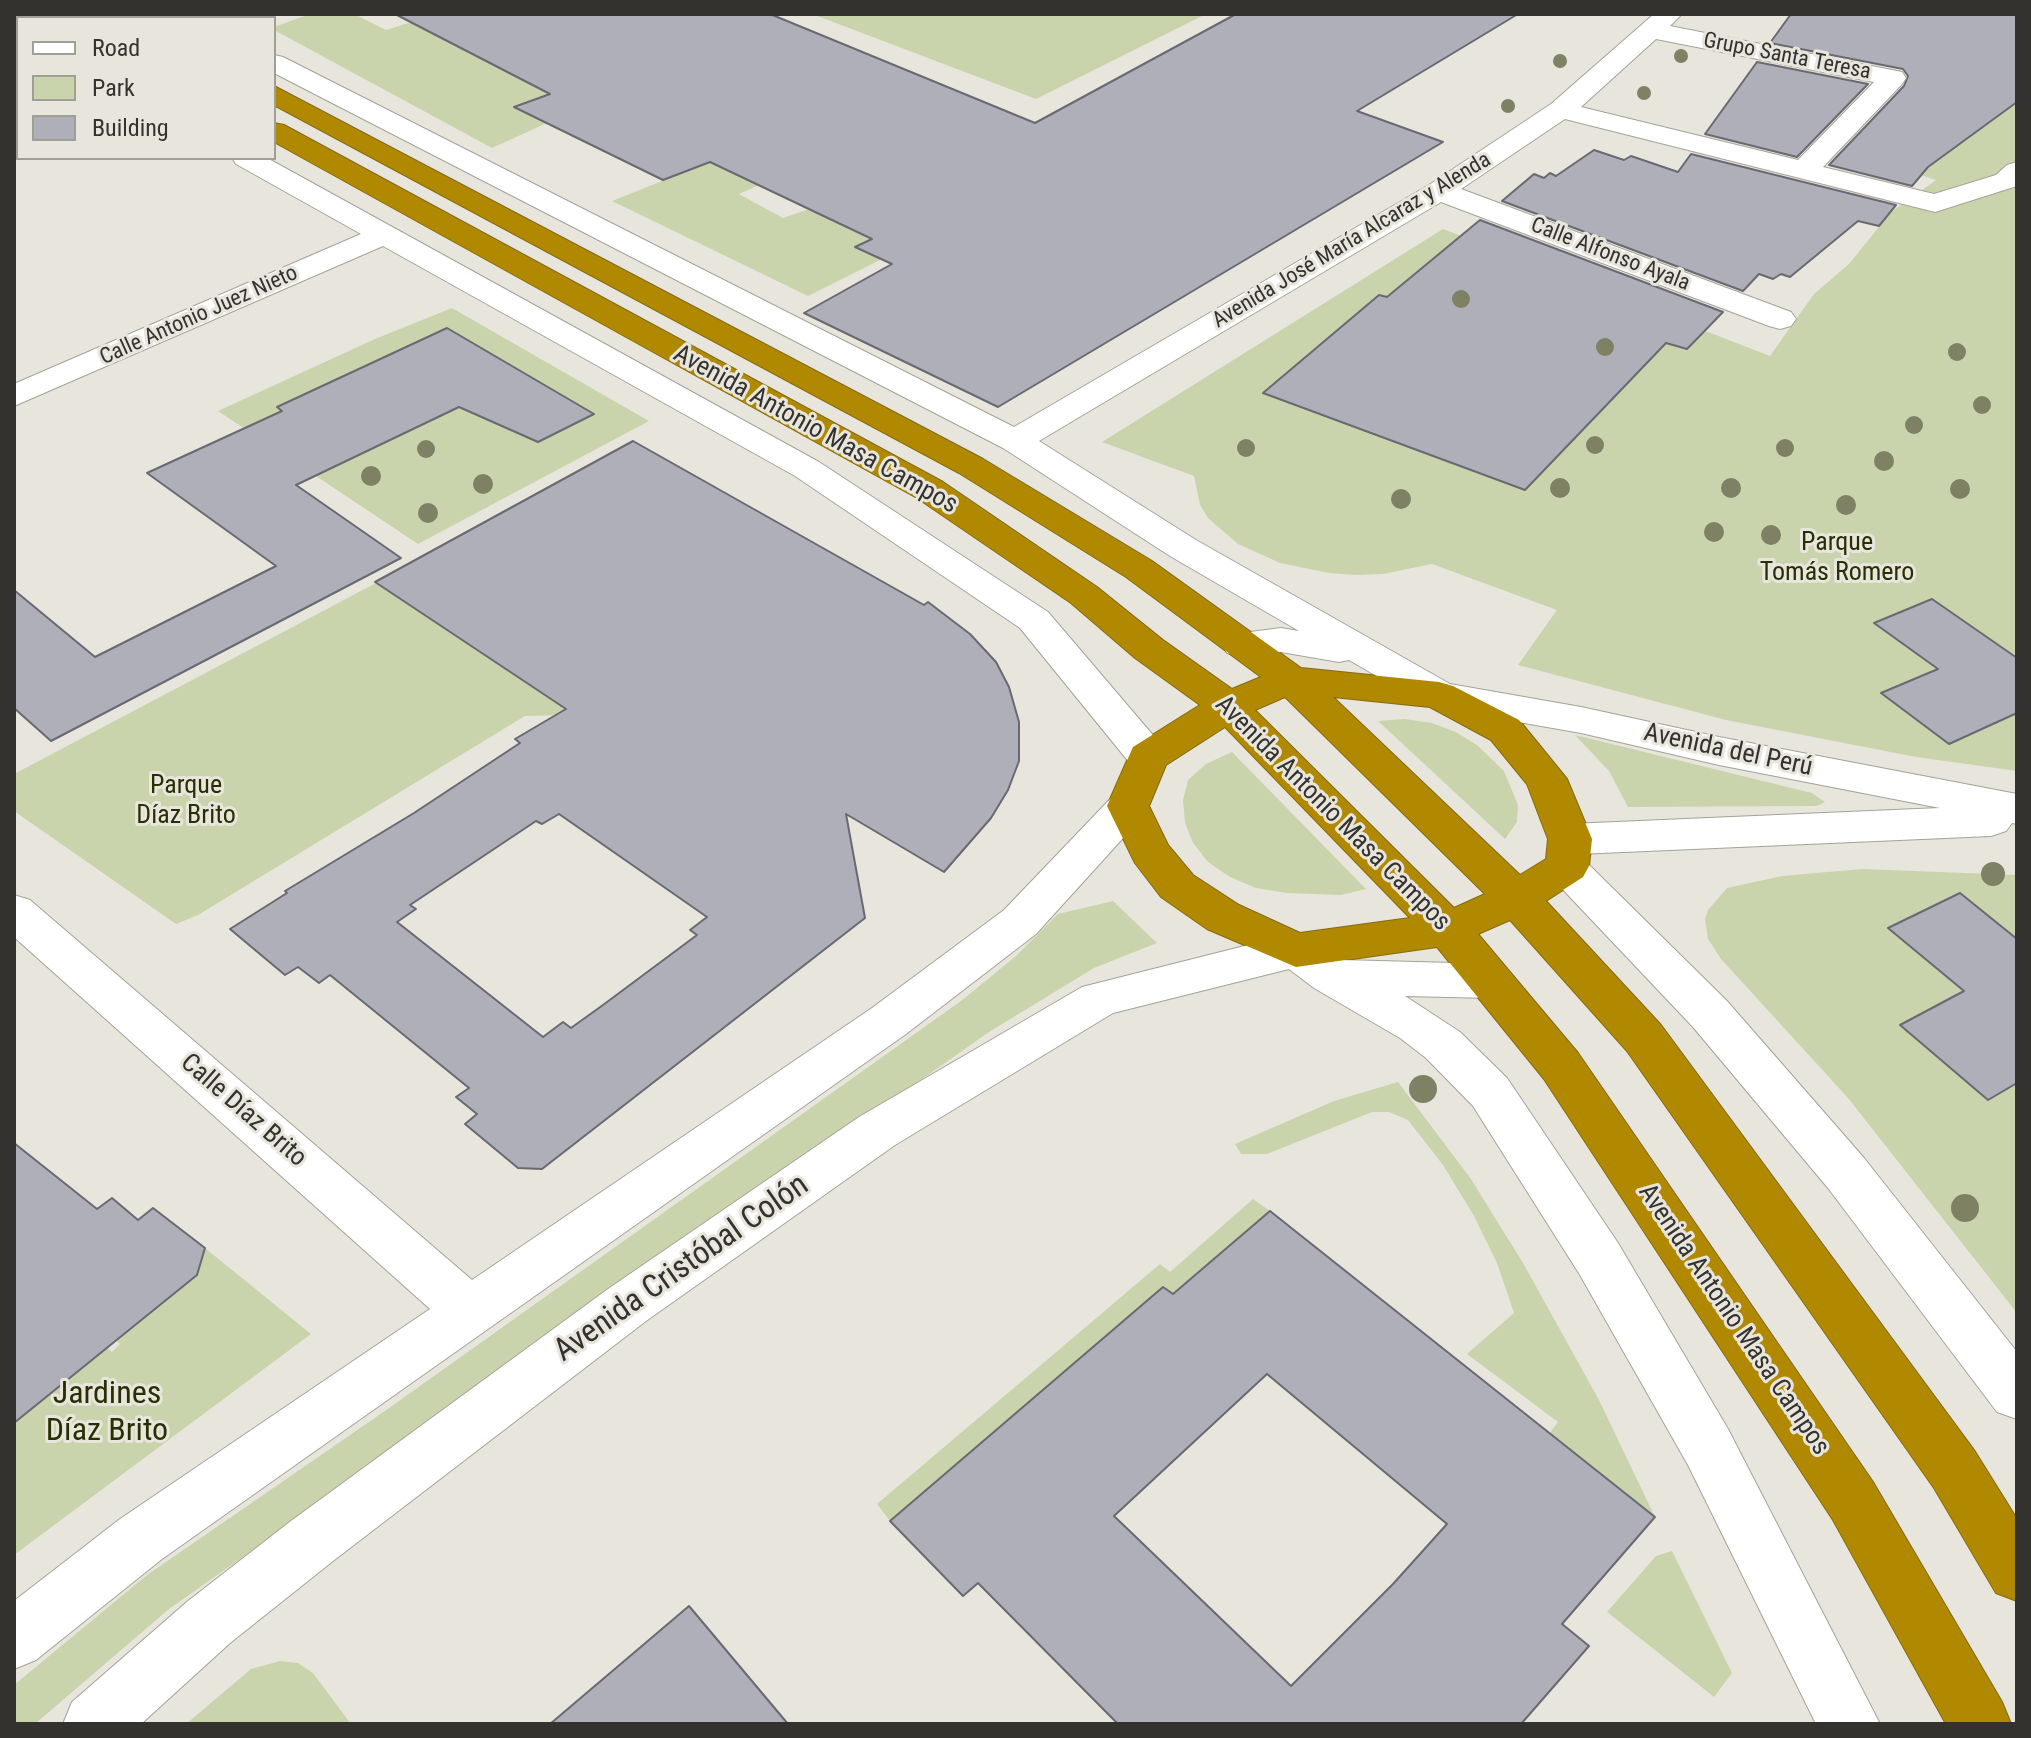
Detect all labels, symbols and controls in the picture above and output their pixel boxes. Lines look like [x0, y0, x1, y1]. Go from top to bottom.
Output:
legend [16, 16, 276, 160]
street label: Grupo Santa Teresa [1701, 28, 1873, 86]
text: Road [92, 34, 140, 62]
text: Park [92, 74, 135, 102]
text: Building [92, 114, 169, 142]
street label: Avenida José María Alcaraz y Alenda [1208, 147, 1496, 335]
street label: Calle Alfonso Ayala [1527, 213, 1693, 297]
street label: Calle Antonio Juez Nieto [96, 261, 302, 371]
street label: Avenida Antonio Masa Campos [668, 339, 962, 521]
park label: Parque Tomás Romero [1760, 527, 1914, 588]
street label: Avenida Antonio Masa Campos [1208, 690, 1456, 938]
street label: Avenida del Perú [1641, 718, 1815, 784]
park label: Parque Díaz Brito [136, 770, 236, 832]
street label: Calle Díaz Brito [174, 1048, 312, 1174]
street label: Avenida Cristóbal Colón [548, 1167, 816, 1371]
street label: Avenida Antonio Masa Campos [1631, 1179, 1835, 1461]
park label: Jardines Díaz Brito [46, 1376, 168, 1451]

